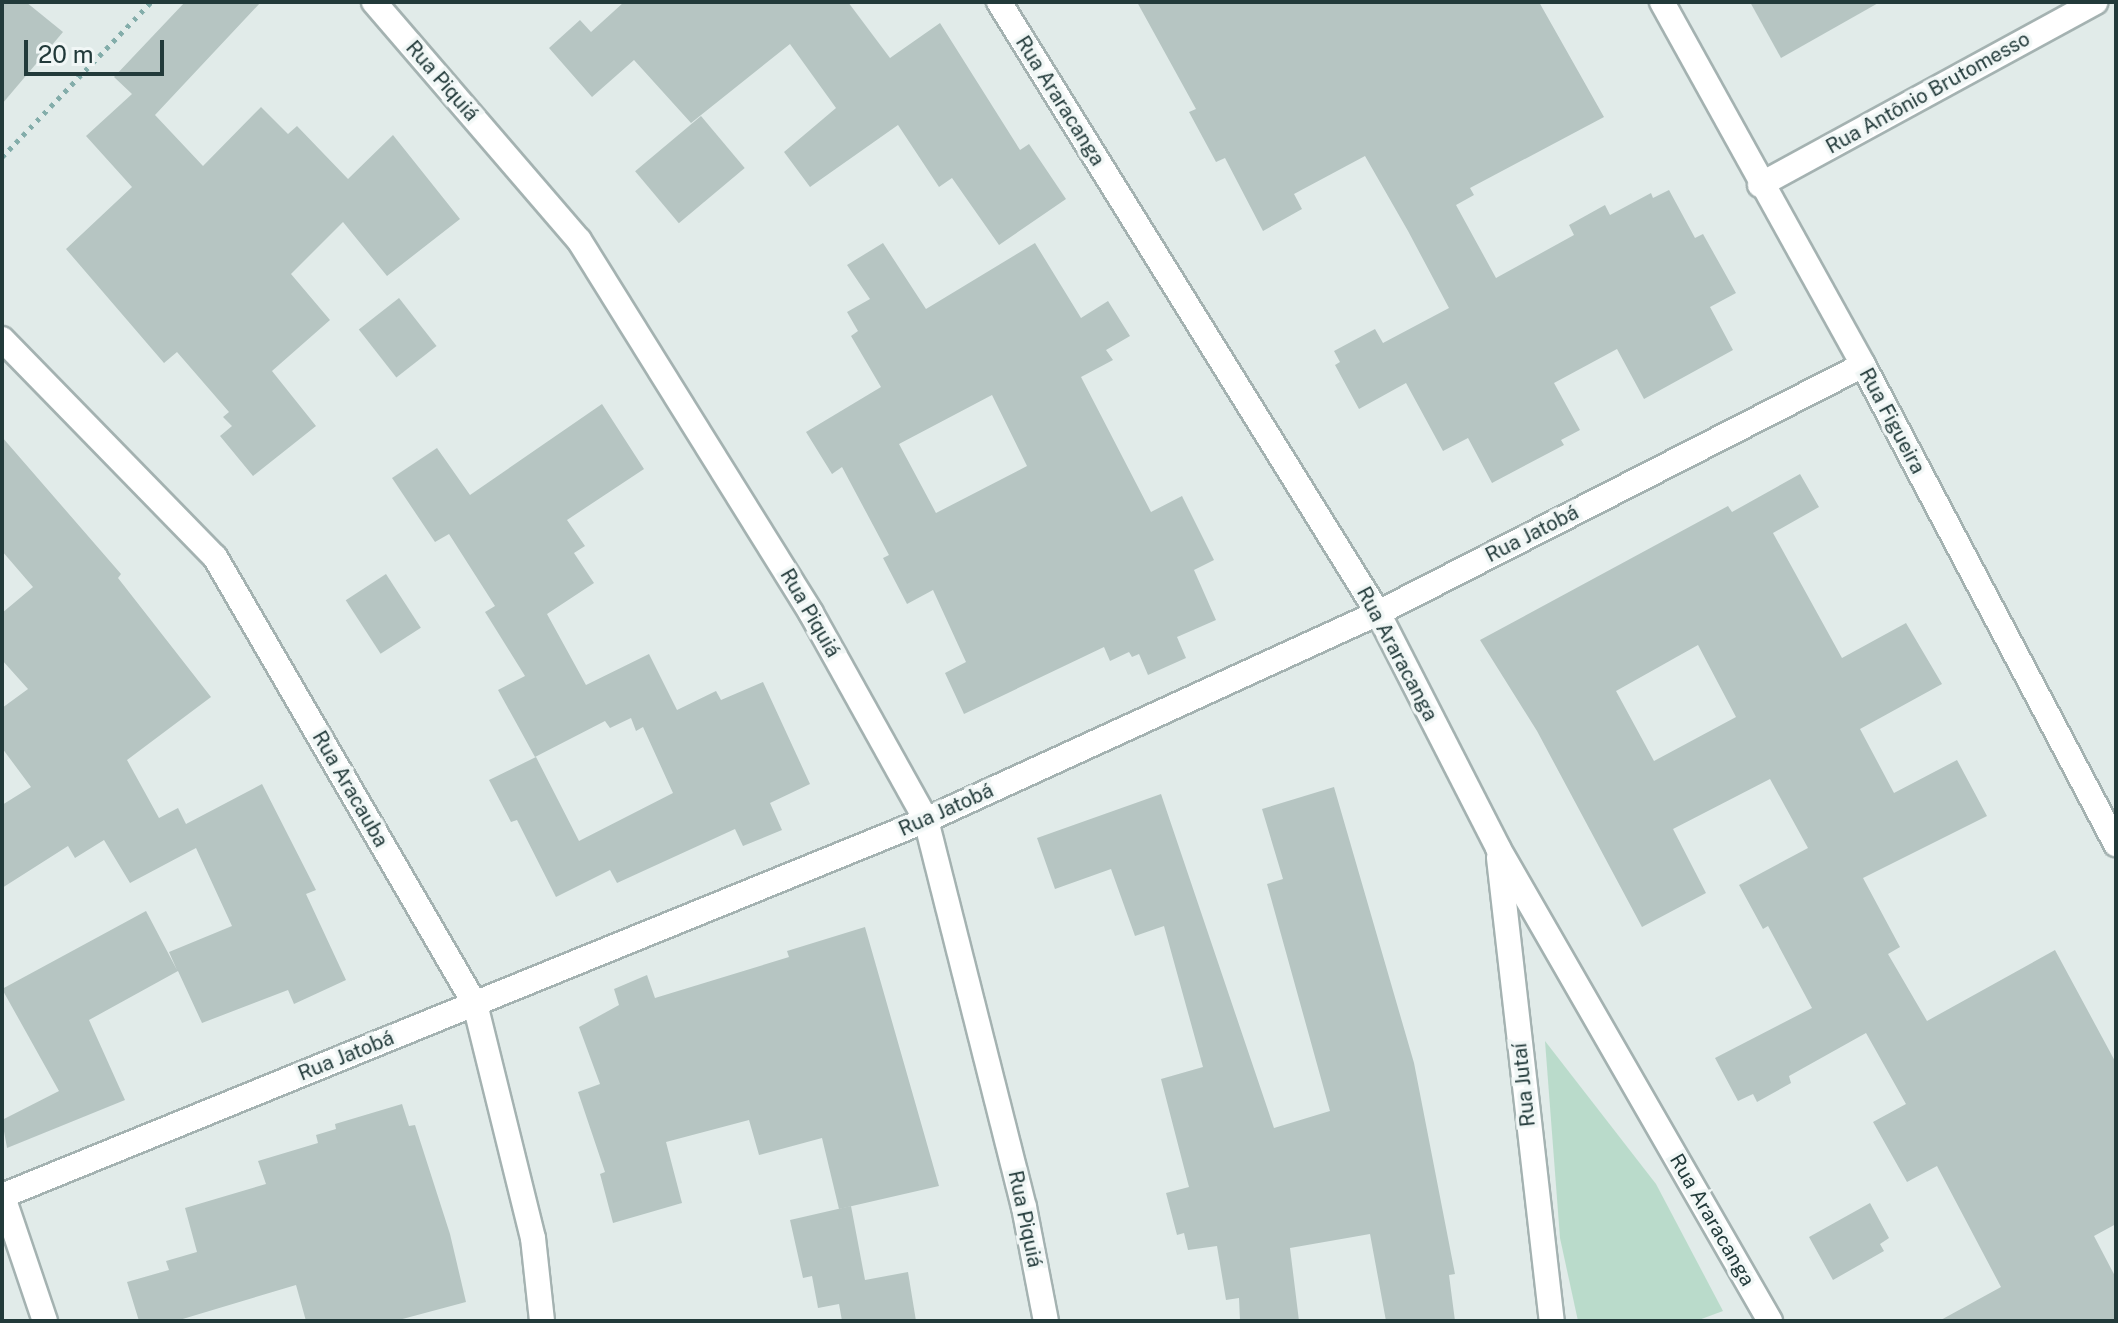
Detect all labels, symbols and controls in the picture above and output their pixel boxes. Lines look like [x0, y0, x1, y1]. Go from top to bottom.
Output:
scale bar [28, 24, 168, 74]
street label: Rua Antônio Brutomesso [1822, 27, 2034, 159]
street label: Rua Araracanga [1010, 32, 1110, 170]
street label: Rua Piquiá [401, 36, 483, 126]
text: 20 m [38, 40, 94, 68]
street label: Rua Figueira [1854, 364, 1930, 478]
street label: Rua Jatobá [1482, 500, 1582, 568]
street label: Rua Piquiá [775, 564, 845, 662]
street label: Rua Araracanga [1352, 583, 1442, 725]
street label: Rua Aracauba [307, 727, 393, 851]
street label: Rua Jatobá [895, 779, 997, 841]
street label: Rua Jatobá [295, 1026, 397, 1086]
street label: Rua Jutaí [1508, 1042, 1540, 1128]
street label: Rua Araracanga [1664, 1150, 1760, 1290]
street label: Rua Piquiá [1003, 1168, 1047, 1270]

